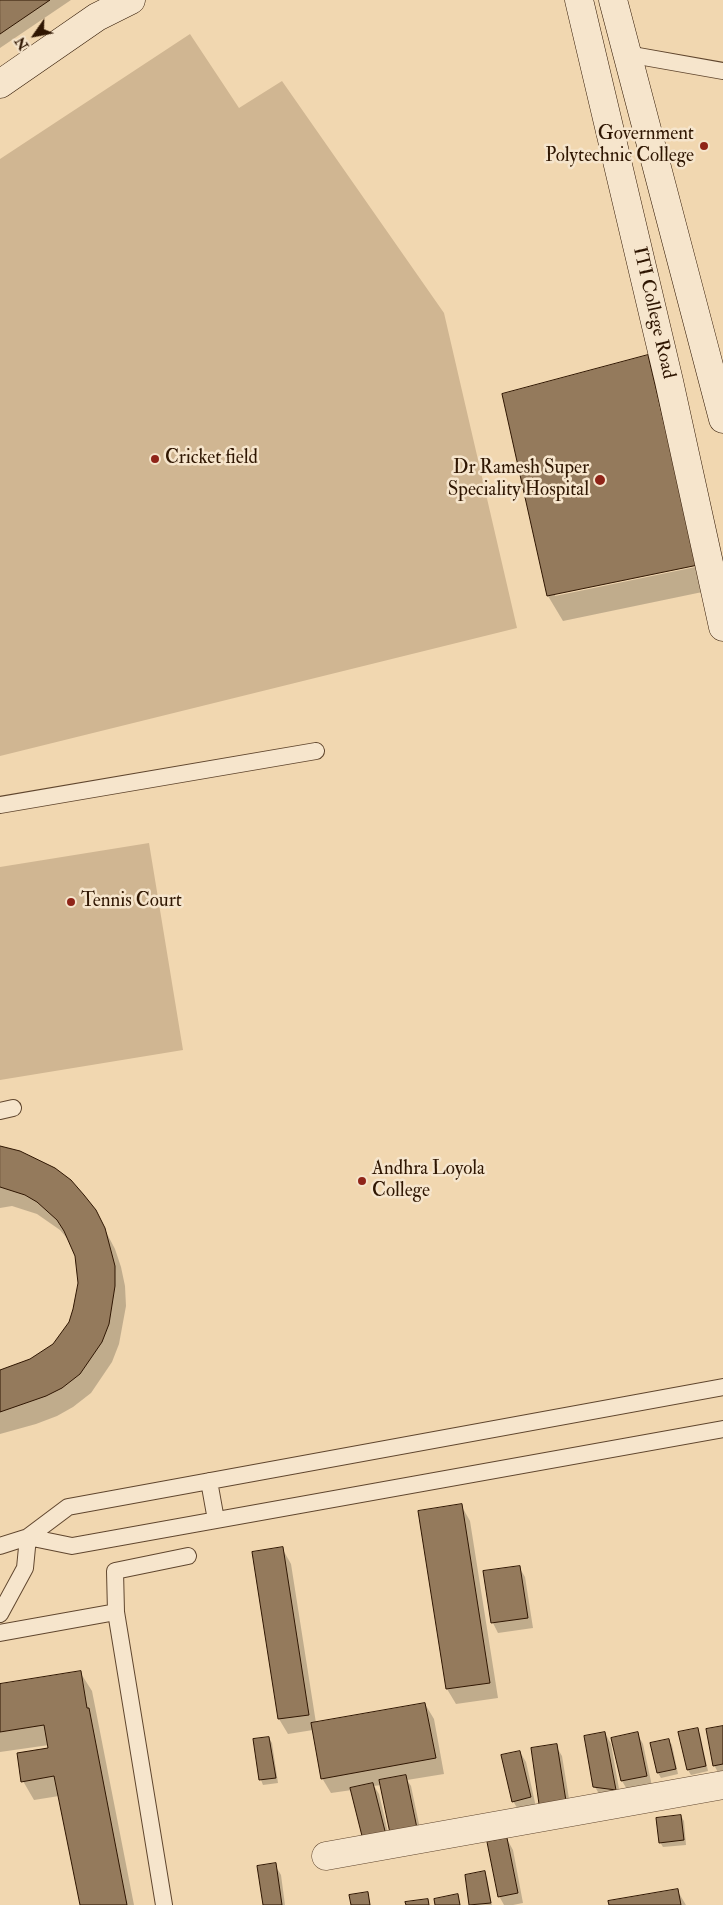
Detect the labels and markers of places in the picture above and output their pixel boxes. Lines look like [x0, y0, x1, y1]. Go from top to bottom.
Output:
place label: Government Polytechnic College [545, 124, 694, 168]
marker: Government Polytechnic College [698, 140, 710, 152]
place label: Cricket field [165, 448, 258, 470]
marker: Cricket field [149, 453, 161, 465]
place label: Dr Ramesh Super Speciality Hospital [448, 458, 589, 502]
marker: Dr Ramesh Super Speciality Hospital [593, 473, 607, 487]
place label: Tennis Court [81, 891, 182, 913]
marker: Tennis Court [65, 896, 77, 908]
place label: Andhra Loyola College [372, 1159, 485, 1203]
marker: Andhra Loyola College [356, 1175, 368, 1187]

